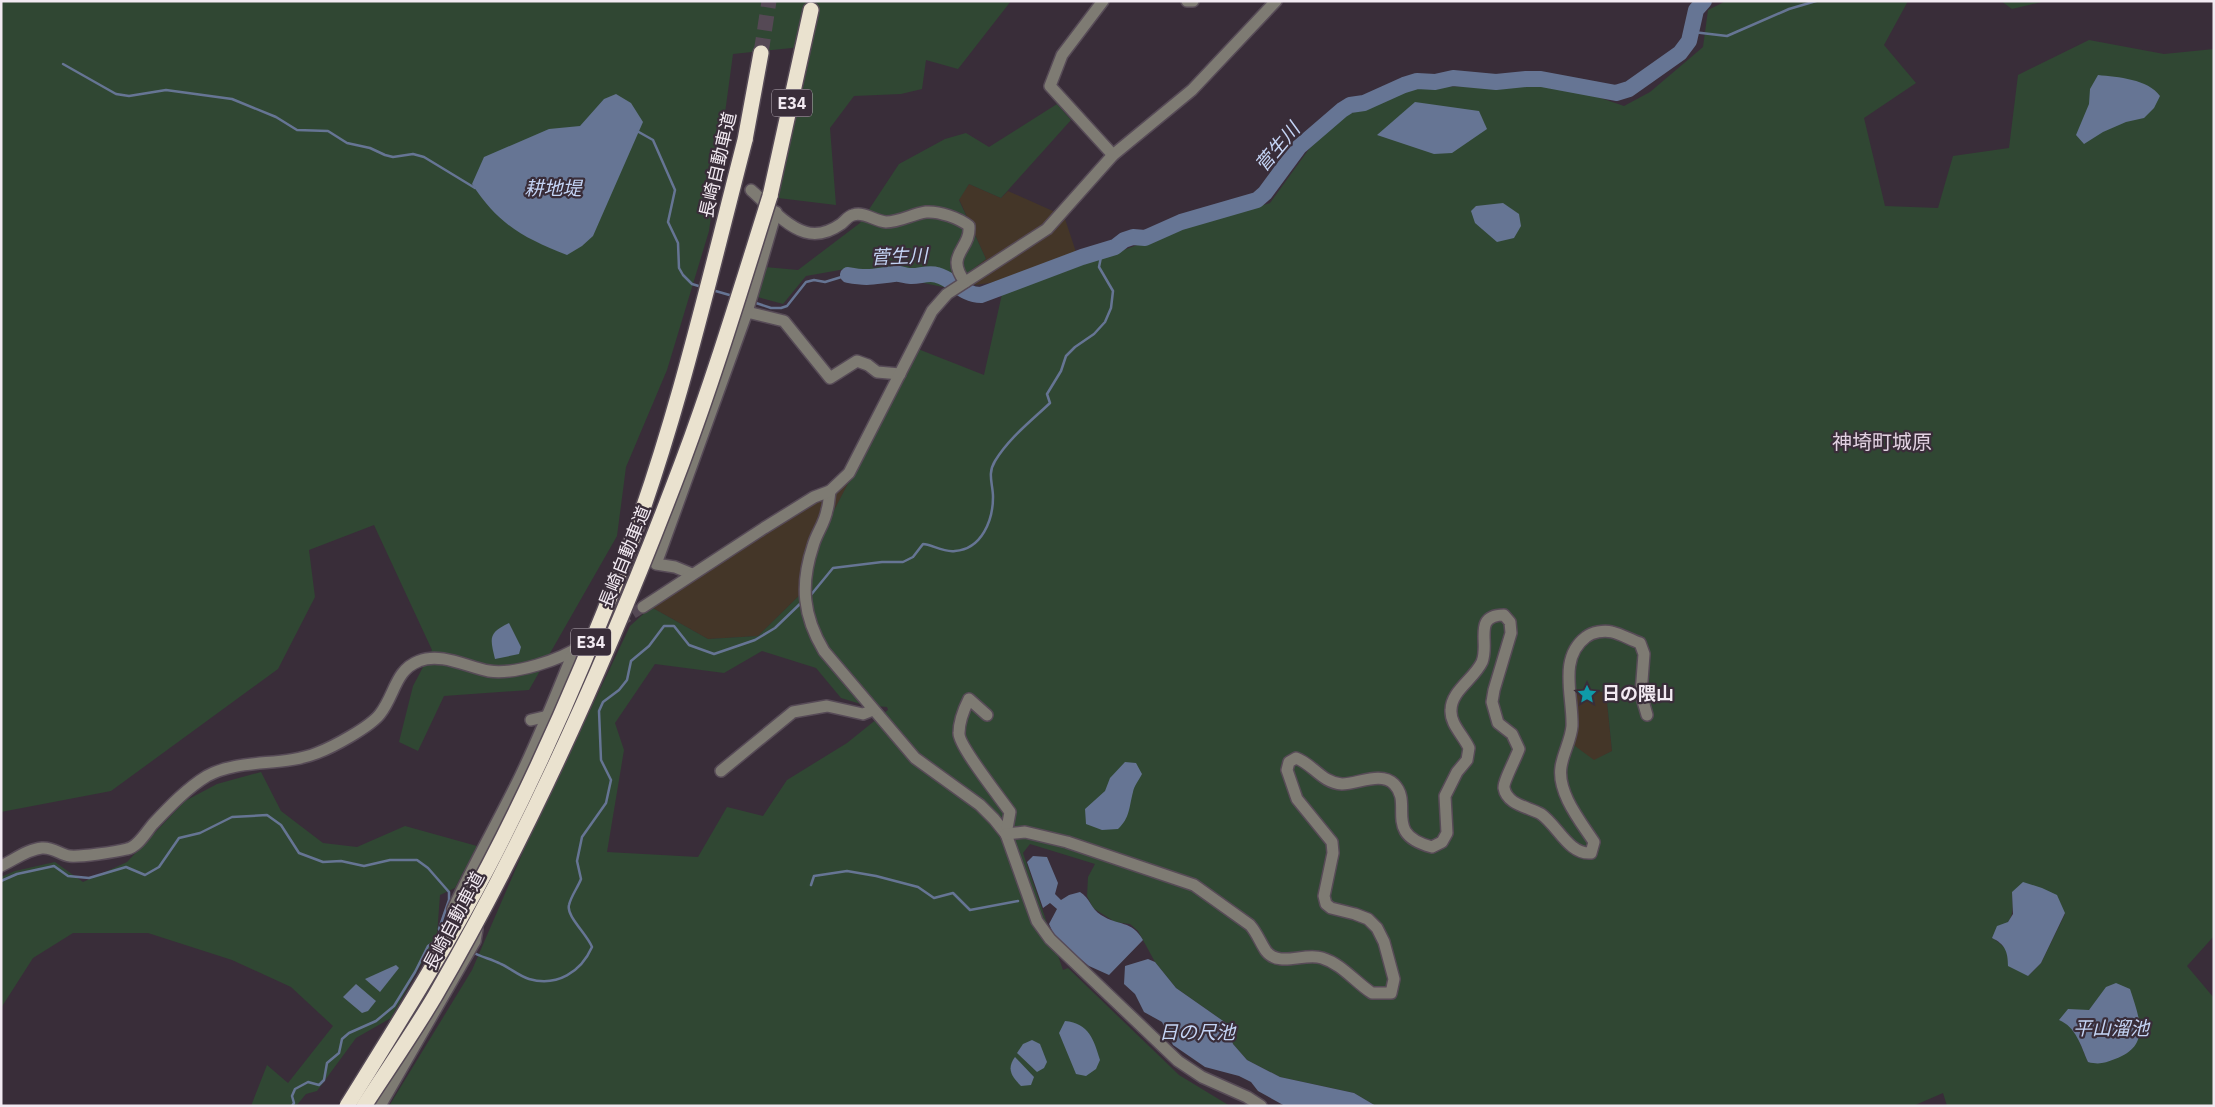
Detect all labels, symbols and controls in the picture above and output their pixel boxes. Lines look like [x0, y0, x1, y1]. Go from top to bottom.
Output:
road number: E34 [772, 90, 812, 116]
street label: 長崎自動車道 [694, 110, 741, 220]
water label: 菅生川 [1249, 116, 1306, 177]
water label: 耕地堤 [524, 176, 583, 200]
water label: 菅生川 [870, 243, 930, 269]
district label: 神埼町城原 [1832, 428, 1932, 455]
street label: 長崎自動車道 [594, 502, 655, 611]
road number: E34 [571, 628, 611, 656]
place label: 日の隈山 [1602, 682, 1674, 705]
place icon: 日の隈山 [1576, 683, 1598, 705]
street label: 長崎自動車道 [418, 868, 489, 974]
water label: 平山溜池 [2073, 1016, 2151, 1040]
water label: 日の尺池 [1159, 1020, 1237, 1044]

